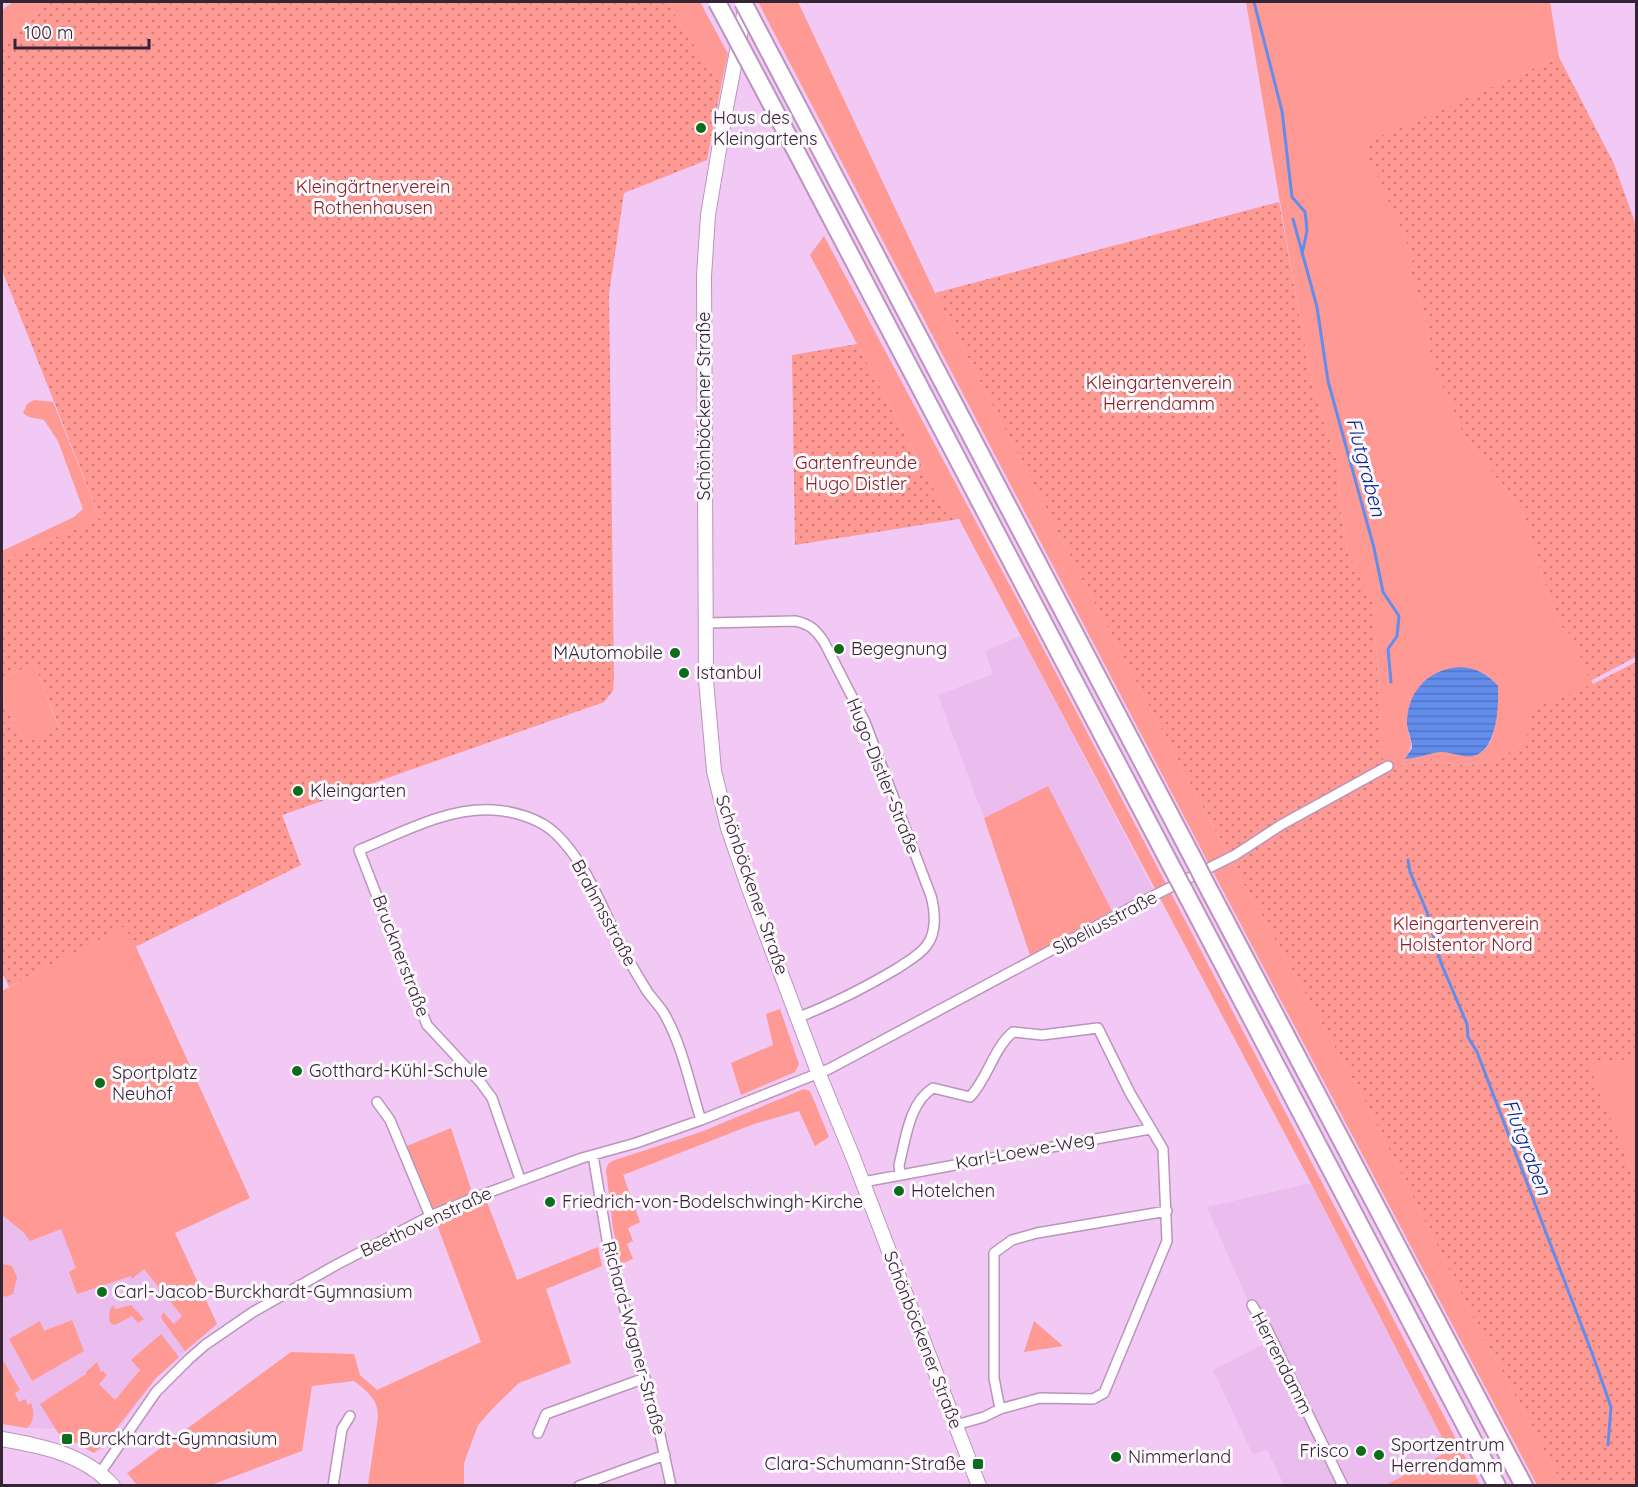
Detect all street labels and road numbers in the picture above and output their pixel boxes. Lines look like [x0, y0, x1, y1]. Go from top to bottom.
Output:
street label: Schönböckener Straße [692, 312, 715, 500]
street label: Hugo-Distler-Straße [842, 694, 925, 857]
street label: Schönböckener Straße [711, 792, 794, 978]
street label: Brahmsstraße [567, 855, 642, 970]
street label: Sibeliusstraße [1049, 885, 1161, 960]
street label: Brucknerstraße [368, 892, 435, 1020]
street label: Karl-Loewe-Weg [954, 1127, 1096, 1174]
street label: Beethovenstraße [356, 1181, 495, 1262]
street label: Richard-Wagner-Straße [598, 1238, 671, 1437]
street label: Schönböckener Straße [879, 1248, 968, 1432]
street label: Herrendamm [1247, 1308, 1318, 1418]

